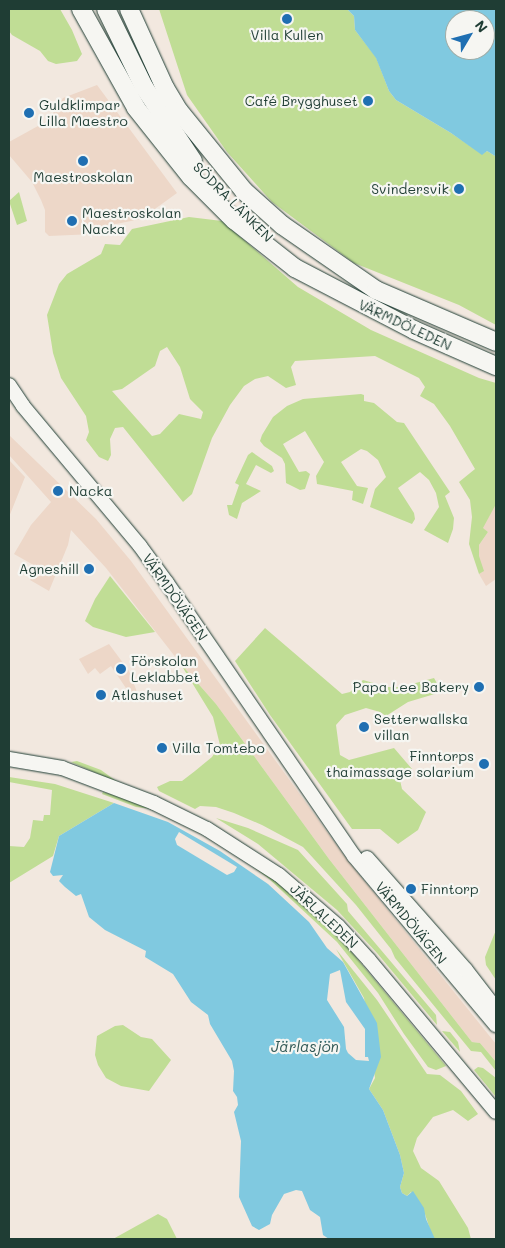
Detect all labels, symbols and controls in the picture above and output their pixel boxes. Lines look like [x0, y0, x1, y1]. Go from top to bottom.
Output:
north arrow [445, 10, 495, 60]
marker: Villa Kullen [281, 13, 293, 25]
text: N [471, 16, 492, 36]
place label: Villa Kullen [250, 27, 324, 43]
place label: Café Brygghuset [245, 93, 358, 109]
marker: Café Brygghuset [362, 95, 374, 107]
place label: Guldklimpar Lilla Maestro [39, 97, 128, 130]
marker: Guldklimpar Lilla Maestro [23, 107, 35, 119]
marker: Maestroskolan [77, 155, 89, 167]
street label: SÖDRA LÄNKEN [190, 159, 276, 245]
place label: Maestroskolan [33, 169, 133, 185]
place label: Svindersvik [371, 181, 449, 197]
marker: Svindersvik [453, 183, 465, 195]
place label: Maestroskolan Nacka [82, 205, 181, 238]
marker: Maestroskolan Nacka [66, 215, 78, 227]
street label: VÄRMDÖLEDEN [356, 296, 454, 354]
place label: Nacka [69, 483, 112, 499]
marker: Nacka [51, 484, 65, 498]
street label: VÄRMDÖVÄGEN [139, 550, 211, 644]
place label: Agneshill [19, 561, 79, 577]
marker: Agneshill [83, 563, 95, 575]
place label: Förskolan Leklabbet [131, 653, 199, 686]
marker: Förskolan Leklabbet [115, 663, 127, 675]
place label: Papa Lee Bakery [353, 679, 469, 695]
marker: Papa Lee Bakery [473, 681, 485, 693]
place label: Atlashuset [111, 687, 183, 703]
marker: Atlashuset [95, 689, 107, 701]
place label: Setterwallska villan [374, 711, 468, 744]
marker: Setterwallska villan [358, 721, 370, 733]
place label: Villa Tomtebo [172, 740, 265, 756]
marker: Villa Tomtebo [156, 742, 168, 754]
place label: Finntorps thaimassage solarium [326, 748, 474, 780]
marker: Finntorps thaimassage solarium [478, 758, 490, 770]
street label: VÄRMDÖVÄGEN [372, 879, 450, 967]
street label: JÄRLALEDEN [287, 880, 361, 952]
place label: Finntorp [421, 881, 479, 897]
marker: Finntorp [405, 883, 417, 895]
water label: Järlasjön [271, 1038, 339, 1056]

